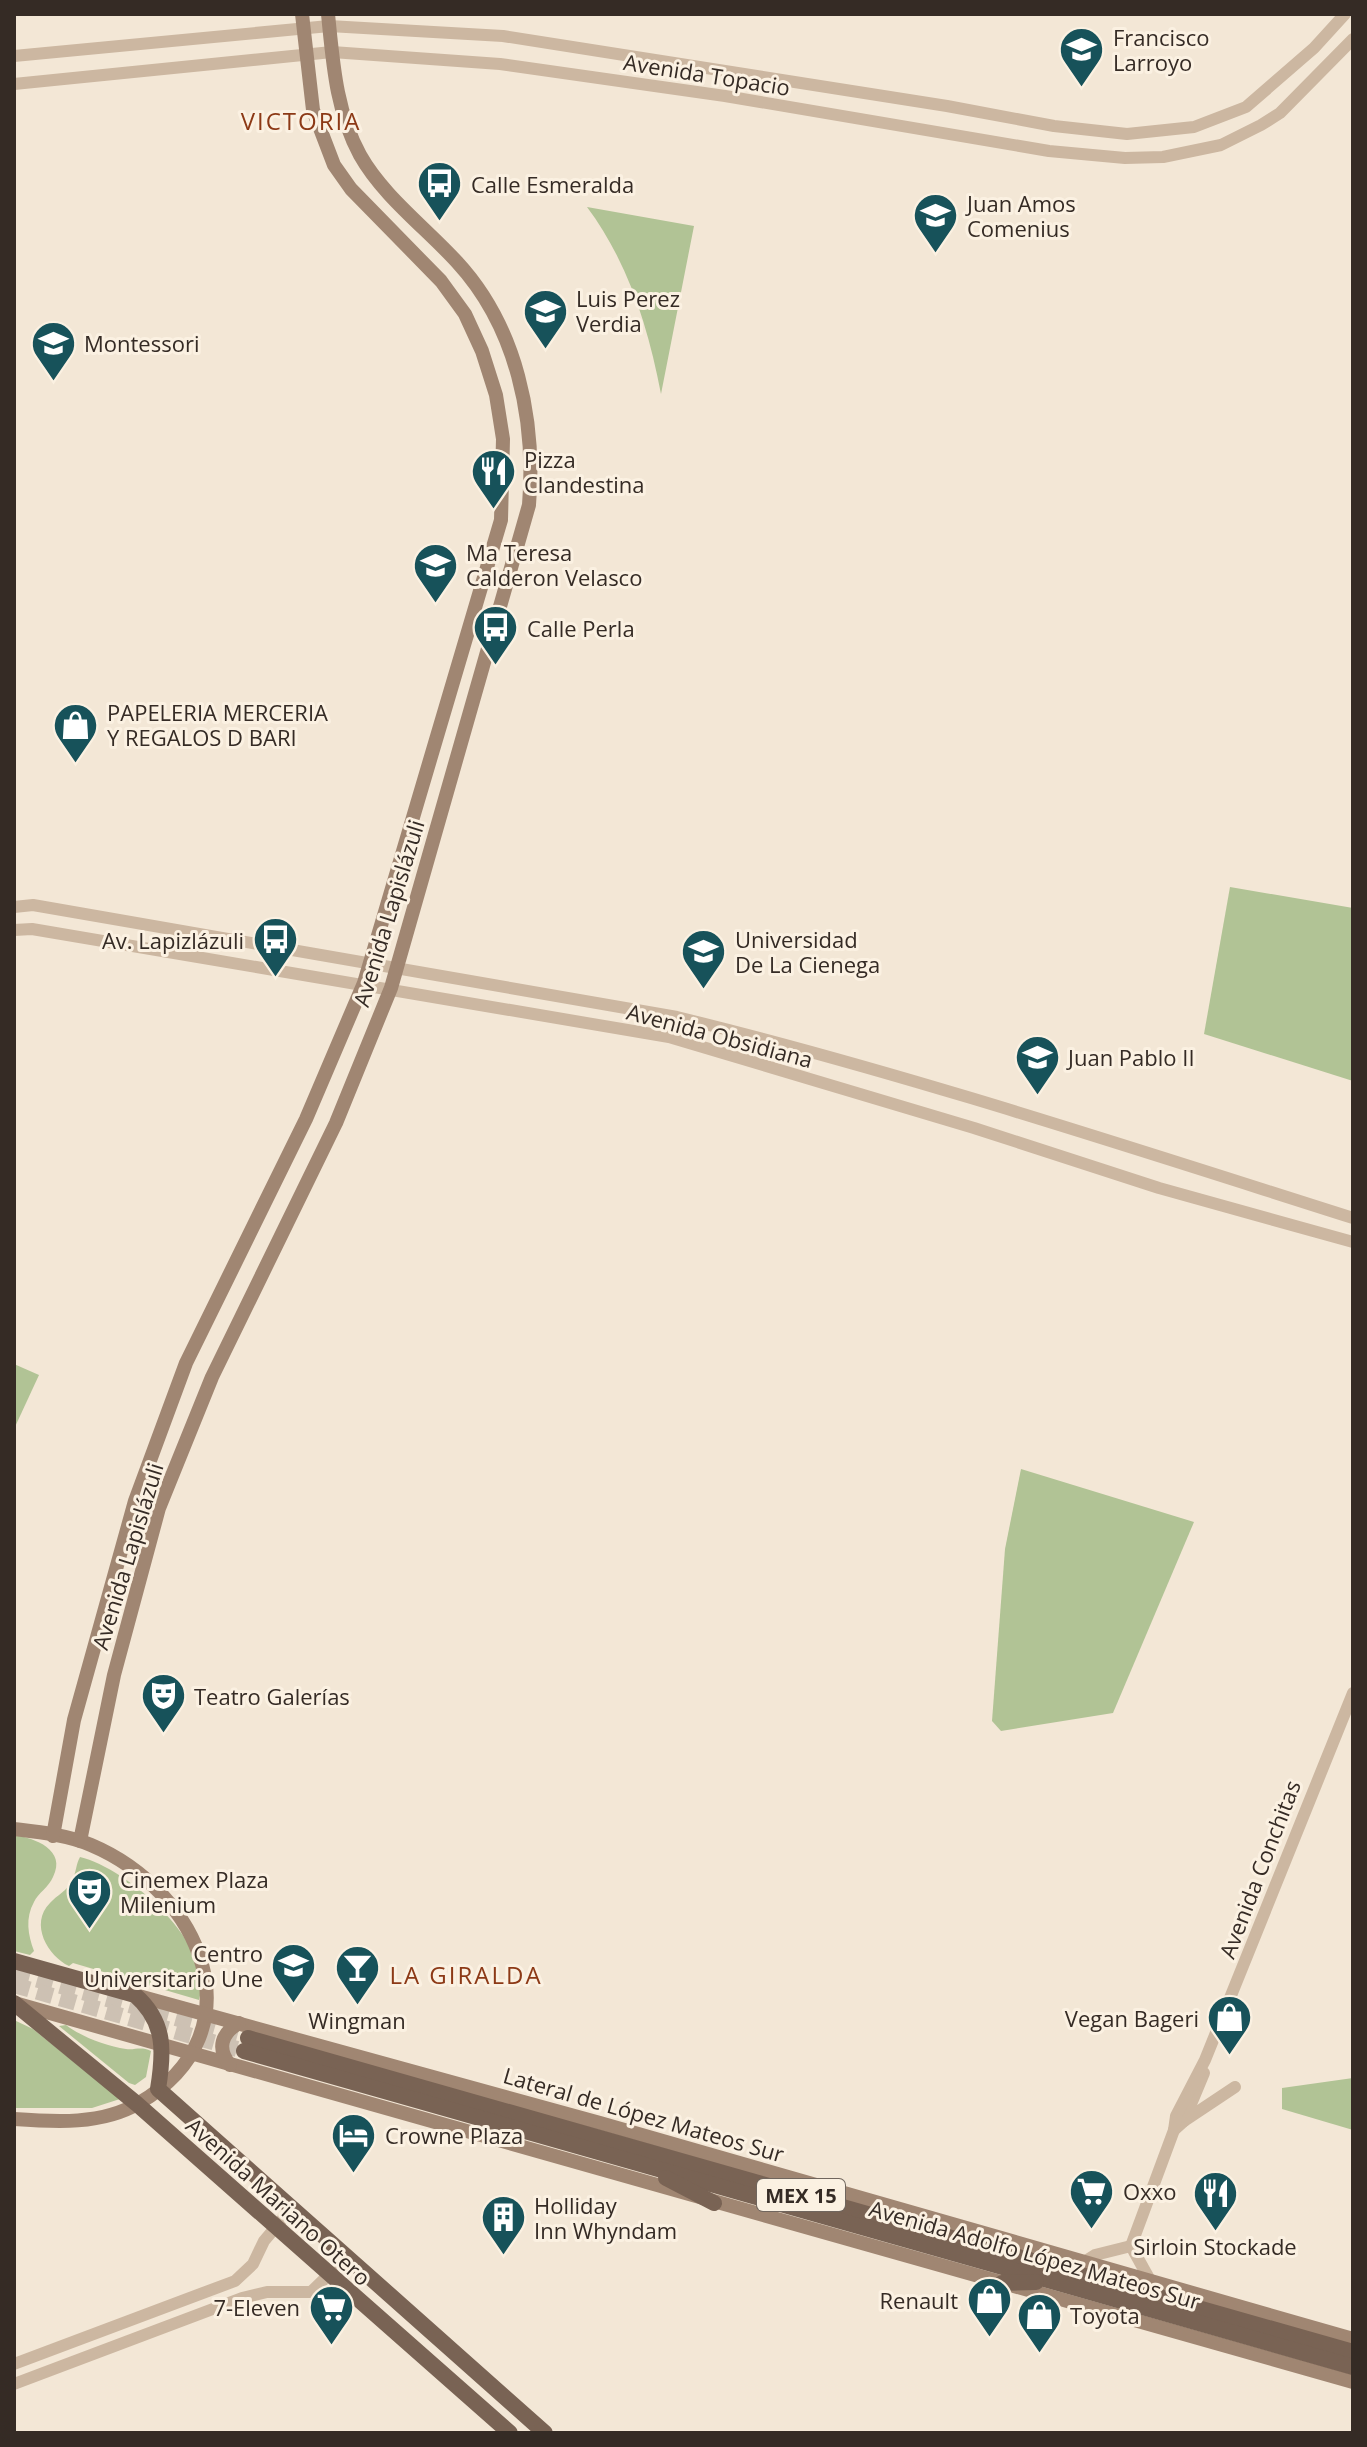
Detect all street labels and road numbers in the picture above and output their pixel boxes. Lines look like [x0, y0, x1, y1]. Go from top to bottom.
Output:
street label: Avenida Topacio [622, 46, 792, 102]
street label: Avenida Lapislázuli [345, 816, 431, 1010]
street label: Avenida Obsidiana [624, 996, 816, 1074]
street label: Avenida Lapislázuli [84, 1459, 170, 1653]
street label: Avenida Conchitas [1211, 1776, 1307, 1962]
street label: Lateral de López Mateos Sur [500, 2060, 788, 2168]
street label: Avenida Mariano Otero [180, 2110, 378, 2292]
road number: MEX 15 [757, 2179, 845, 2211]
street label: Avenida Adolfo López Mateos Sur [866, 2192, 1204, 2316]

